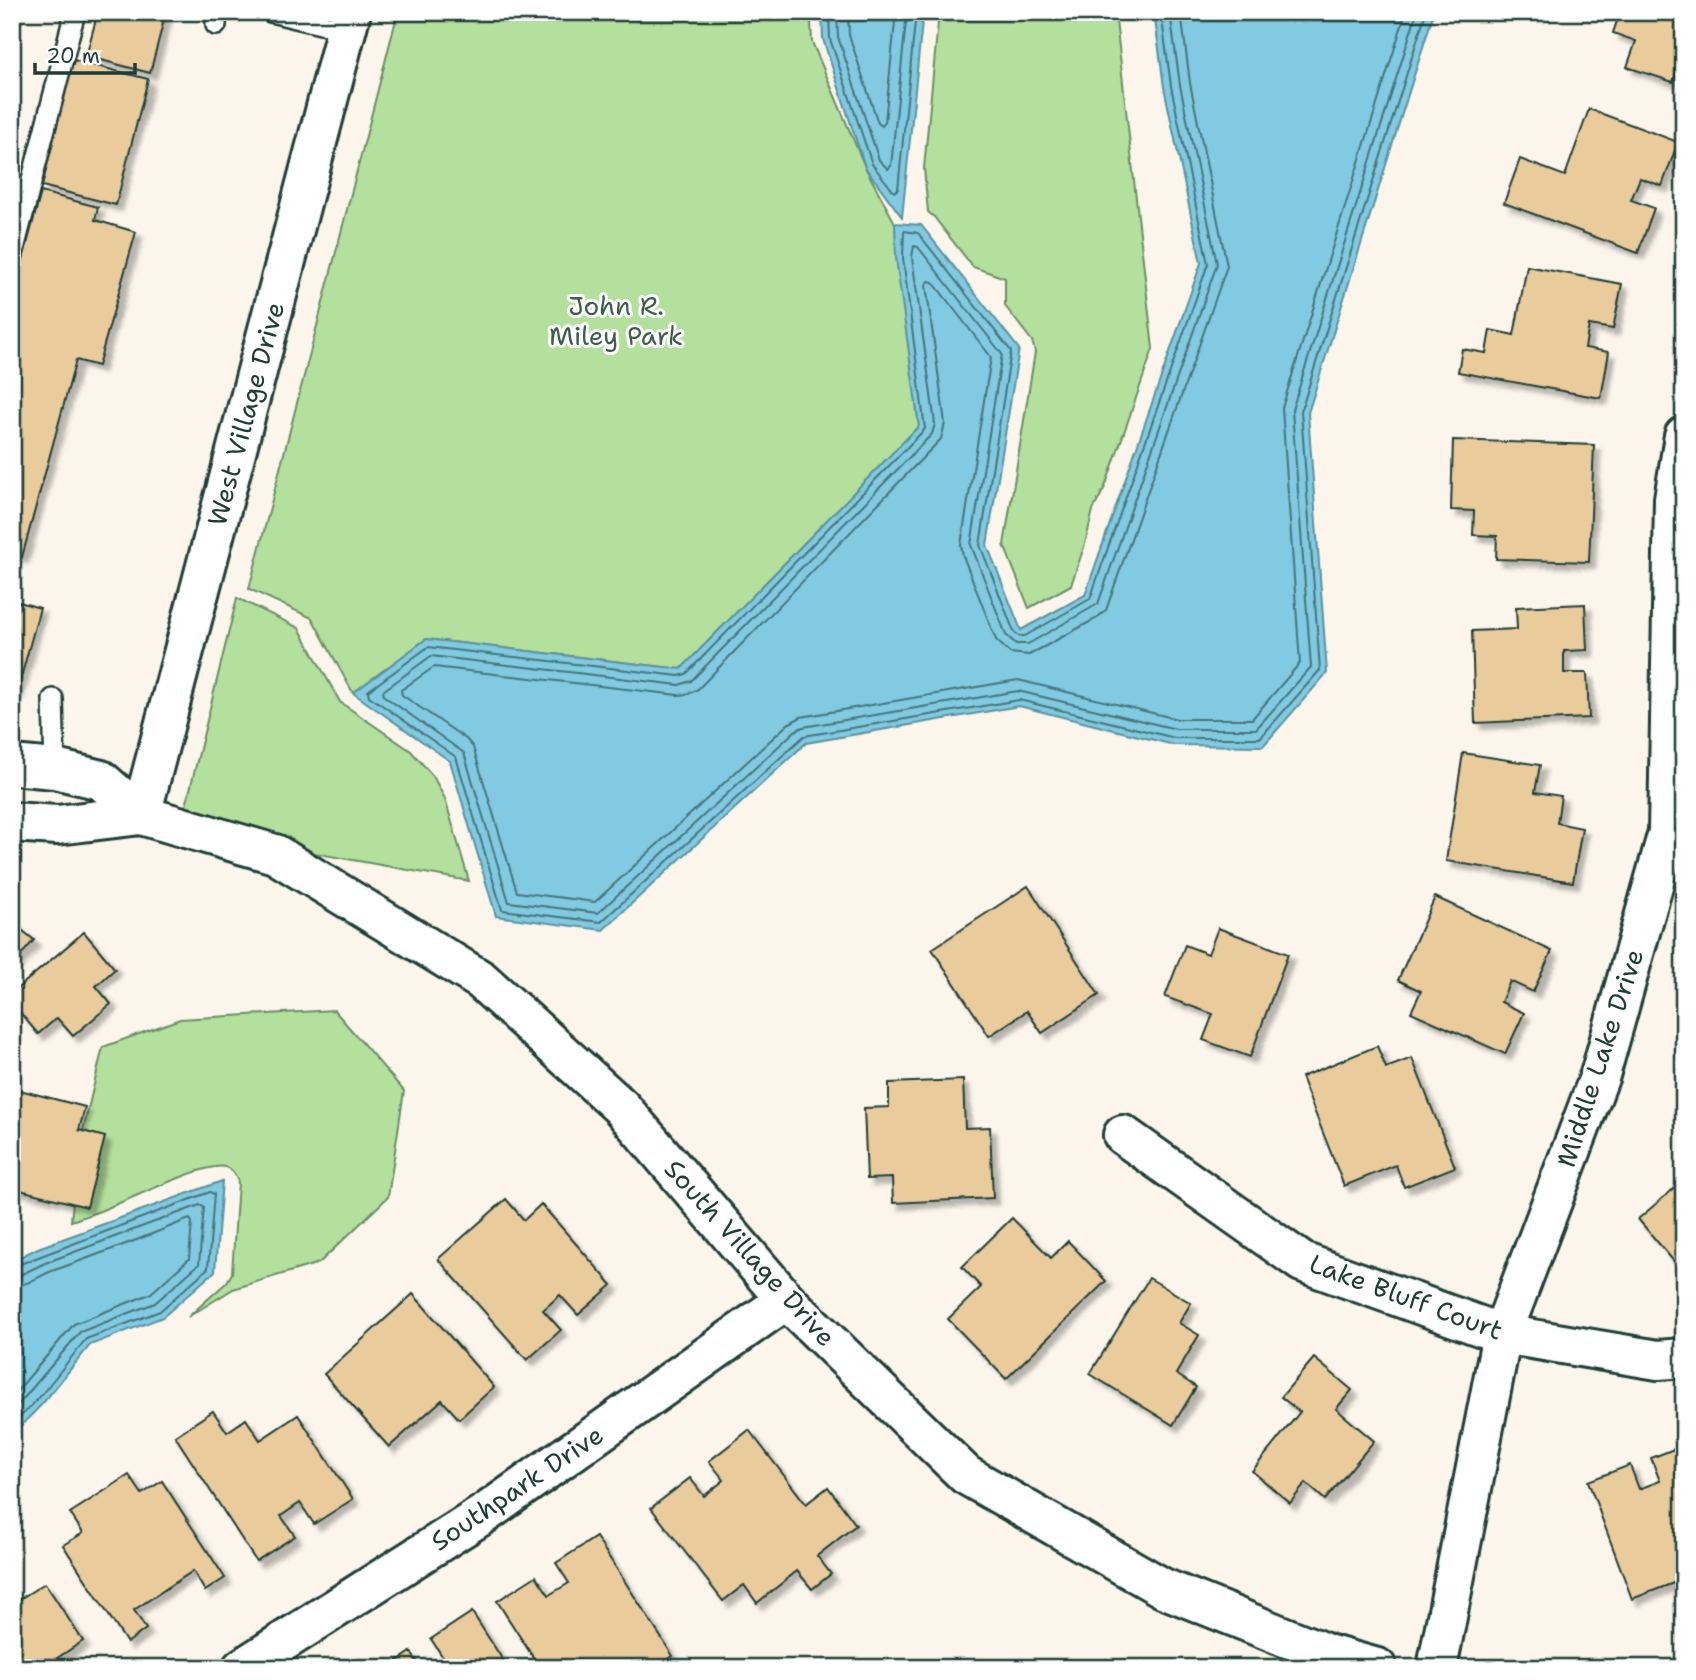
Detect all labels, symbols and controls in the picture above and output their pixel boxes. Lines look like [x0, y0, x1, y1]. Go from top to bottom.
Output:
scale bar [35, 32, 135, 76]
text: 20 m [46, 42, 100, 70]
park label: John R. Miley Park [549, 288, 683, 353]
street label: West Village Drive [199, 298, 292, 530]
street label: Middle Lake Drive [1548, 944, 1651, 1171]
street label: South Village Drive [657, 1152, 844, 1354]
street label: Lake Bluff Court [1305, 1245, 1508, 1348]
street label: Southpark Drive [424, 1417, 610, 1558]

